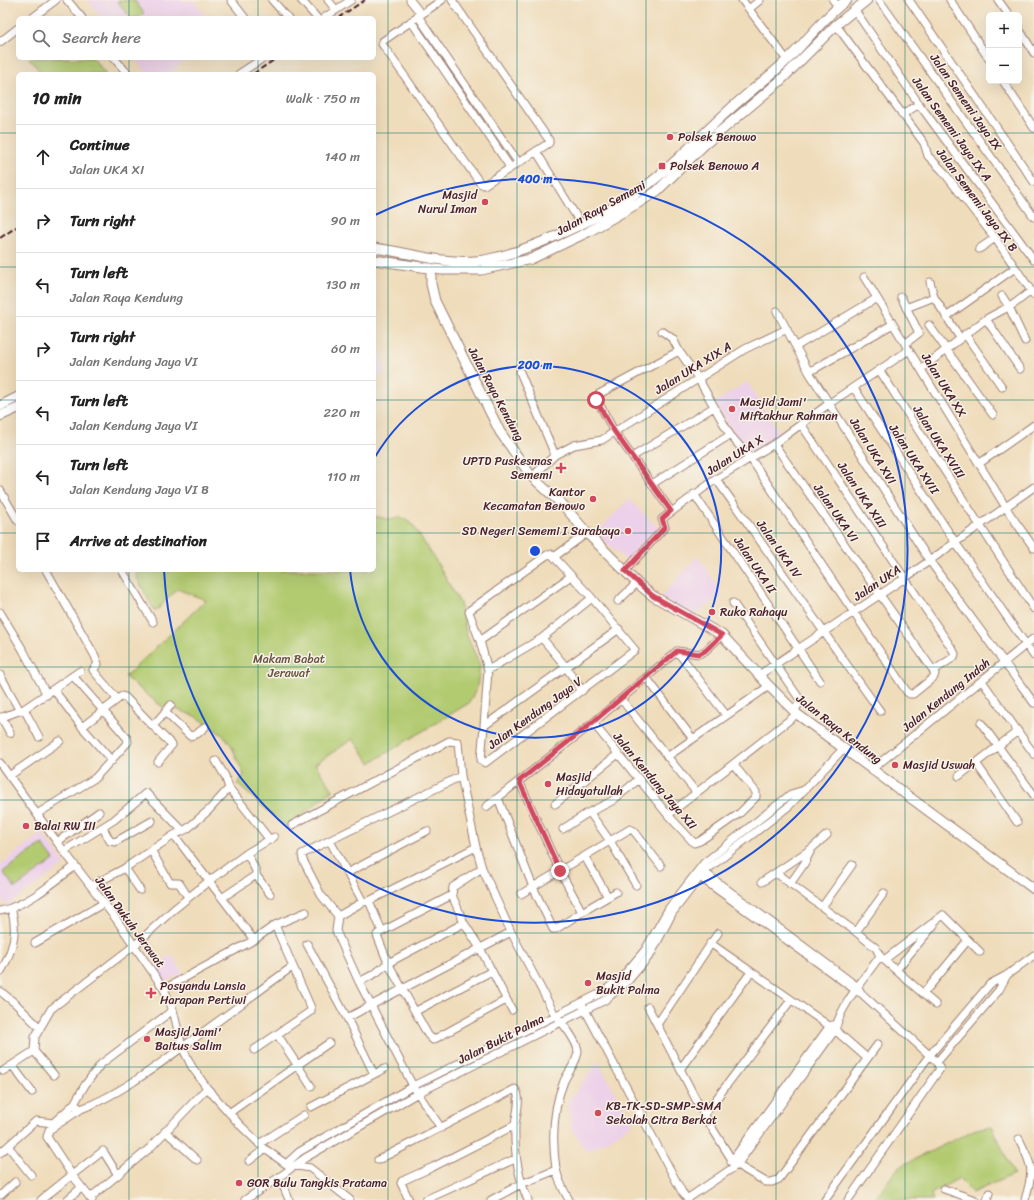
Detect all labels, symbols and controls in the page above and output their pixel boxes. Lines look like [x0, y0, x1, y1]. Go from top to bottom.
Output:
map controls [986, 12, 1022, 84]
button: + [986, 12, 1022, 48]
search box [16, 16, 376, 60]
text: Search here [62, 25, 141, 51]
icon: search [30, 27, 52, 49]
street label: Jalan Sememi Jaya IX [924, 48, 1008, 155]
button: − [986, 48, 1022, 84]
street label: Jalan Sememi Jaya IX A [906, 71, 998, 186]
text: 10 min [32, 83, 81, 113]
text: Walk · 750 m [286, 87, 360, 110]
place label: Polsek Benowo [678, 126, 756, 148]
text: Continue [70, 132, 130, 158]
marker: Polsek Benowo [665, 132, 675, 142]
street label: Jalan Sememi Jaya IX B [930, 142, 1024, 257]
text: 140 m [325, 145, 360, 168]
icon: ahead [32, 146, 54, 168]
place label: Polsek Benowo A [670, 155, 759, 177]
text: Jalan UKA XI [70, 158, 144, 181]
marker: Polsek Benowo A [657, 161, 667, 171]
text: 400 m [516, 168, 553, 190]
street label: Jalan Raya Sememi [551, 174, 650, 242]
place label: Masjid Nurul Iman [418, 184, 478, 220]
marker: Masjid Nurul Iman [480, 197, 490, 207]
text: Turn right [70, 208, 135, 234]
text: 90 m [330, 209, 360, 232]
icon: right [32, 210, 54, 232]
text: Turn left [70, 260, 128, 286]
text: 130 m [326, 273, 360, 296]
icon: left [32, 274, 54, 296]
text: Jalan Raya Kendung [70, 286, 183, 309]
text: Turn right [70, 324, 135, 350]
street label: Jalan UKA XIX A [649, 335, 736, 401]
text: 60 m [331, 337, 360, 360]
icon: right [32, 338, 54, 360]
street label: Jalan Raya Kendung [461, 342, 530, 445]
street label: Jalan UKA XX [915, 348, 973, 422]
text: Jalan Kendung Jaya VI [70, 350, 197, 373]
text: 200 m [517, 354, 553, 376]
text: Turn left [70, 388, 128, 414]
route start [587, 391, 605, 409]
place label: Masjid Jami' Miftakhur Rahman [740, 391, 838, 427]
text: 220 m [323, 401, 360, 424]
icon: left [32, 402, 54, 424]
street label: Jalan UKA XVIII [910, 403, 968, 481]
marker: Masjid Jami' Miftakhur Rahman [727, 404, 737, 414]
street label: Jalan UKA XVI [843, 412, 903, 489]
text: Jalan Kendung Jaya VI [70, 414, 197, 437]
street label: Jalan UKA XVII [886, 421, 942, 497]
street label: Jalan UKA X [701, 428, 768, 482]
place label: UPTD Puskesmas Sememi [463, 450, 553, 486]
text: Turn left [70, 452, 128, 478]
street label: Jalan UKA XIII [831, 456, 893, 533]
marker: UPTD Puskesmas Sememi [555, 462, 567, 474]
text: 110 m [327, 465, 360, 488]
icon: left [32, 466, 54, 488]
text: Jalan Kendung Jaya VI B [70, 478, 209, 501]
street label: Jalan UKA VI [807, 478, 865, 547]
place label: Kantor Kecamatan Benowo [483, 481, 586, 517]
marker: Kantor Kecamatan Benowo [588, 494, 598, 504]
street label: Jalan UKA IV [750, 514, 808, 584]
place label: SD Negeri Sememi I Surabaya [462, 520, 620, 542]
marker: SD Negeri Sememi I Surabaya [623, 526, 633, 536]
text: Arrive at destination [70, 528, 207, 554]
icon: arrive [32, 530, 54, 552]
street label: Jalan UKA II [727, 531, 783, 599]
centre of rings [528, 544, 542, 558]
street label: Jalan UKA [848, 559, 906, 608]
place label: Ruko Rahayu [720, 601, 788, 623]
marker: Ruko Rahayu [707, 607, 717, 617]
park label: Makam Babat Jerawat [253, 648, 325, 684]
street label: Jalan Kendung Indah [896, 652, 995, 738]
street label: Jalan Kendung Jaya V [482, 670, 588, 756]
street label: Jalan Raya Kendung [790, 688, 887, 770]
street label: Jalan Kendung Jaya XII [607, 726, 703, 835]
place label: Masjid Uswah [903, 754, 975, 776]
marker: Masjid Uswah [890, 760, 900, 770]
place label: Masjid Hidayatullah [556, 766, 623, 802]
marker: Masjid Hidayatullah [543, 779, 553, 789]
place label: Balai RW III [34, 815, 96, 837]
marker: Balai RW III [21, 821, 31, 831]
route end [551, 862, 569, 880]
street label: Jalan Dukuh Jerawat [89, 871, 171, 972]
place label: Masjid Bukit Palma [596, 965, 660, 1001]
place label: Posyandu Lansia Harapan Pertiwi [160, 975, 247, 1011]
marker: Masjid Bukit Palma [583, 978, 593, 988]
marker: Posyandu Lansia Harapan Pertiwi [145, 987, 157, 999]
street label: Jalan Bukit Palma [453, 1008, 548, 1071]
place label: Masjid Jami' Baitus Salim [155, 1021, 222, 1057]
marker: Masjid Jami' Baitus Salim [142, 1034, 152, 1044]
place label: KB-TK-SD-SMP-SMA Sekolah Citra Berkat [606, 1095, 722, 1131]
marker: KB-TK-SD-SMP-SMA Sekolah Citra Berkat [593, 1108, 603, 1118]
place label: GOR Bulu Tangkis Pratama [247, 1172, 387, 1194]
marker: GOR Bulu Tangkis Pratama [234, 1178, 244, 1188]

